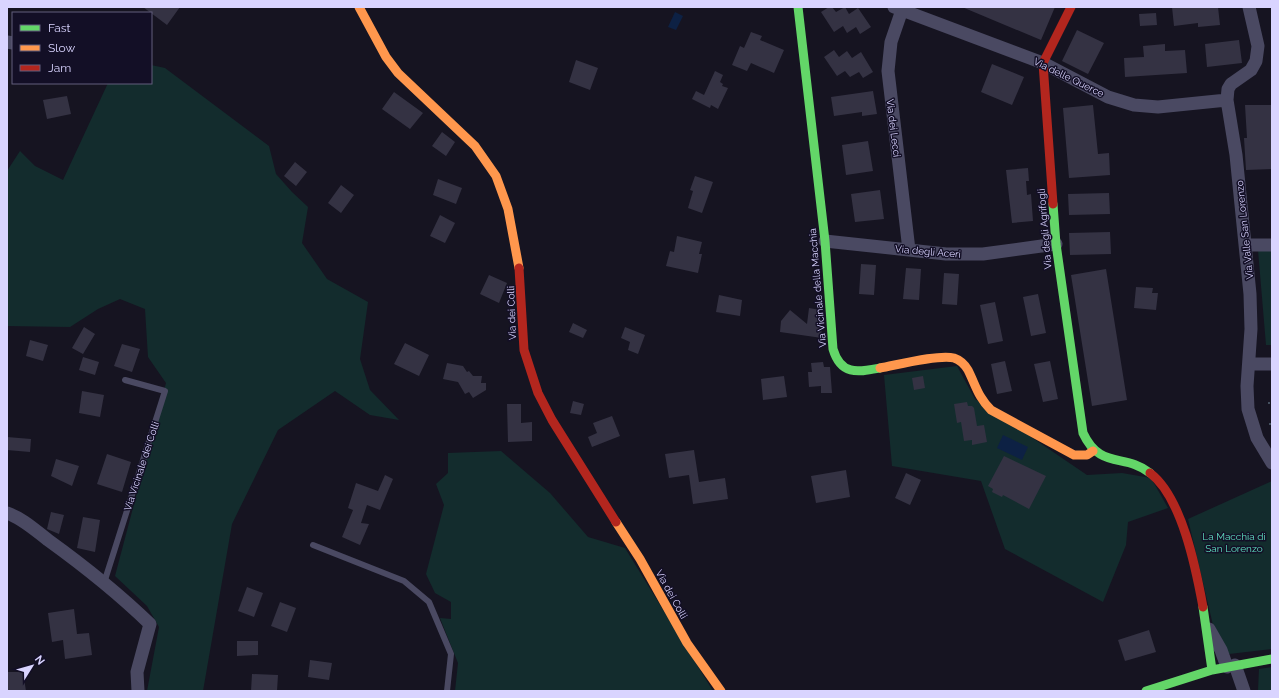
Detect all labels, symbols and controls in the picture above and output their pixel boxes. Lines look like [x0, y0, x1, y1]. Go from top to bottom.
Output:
legend [12, 12, 152, 84]
text: Fast [48, 21, 71, 35]
text: Slow [48, 41, 75, 55]
street label: Via delle Querce [1032, 56, 1106, 99]
text: Jam [48, 61, 71, 75]
street label: Via dei Lecci [884, 98, 903, 158]
street label: Via Valle San Lorenzo [1234, 180, 1255, 280]
street label: Via degli Agrifogli [1035, 188, 1054, 270]
street label: Via Vicinale della Macchia [807, 228, 828, 348]
street label: Via degli Aceri [895, 243, 961, 260]
street label: Via dei Colli [505, 286, 518, 340]
street label: Via Vicinale dei Colli [122, 420, 161, 512]
park label: La Macchia di San Lorenzo [1202, 531, 1266, 554]
street label: Via dei Colli [654, 568, 690, 621]
north arrow [12, 646, 52, 686]
text: N [32, 653, 47, 668]

